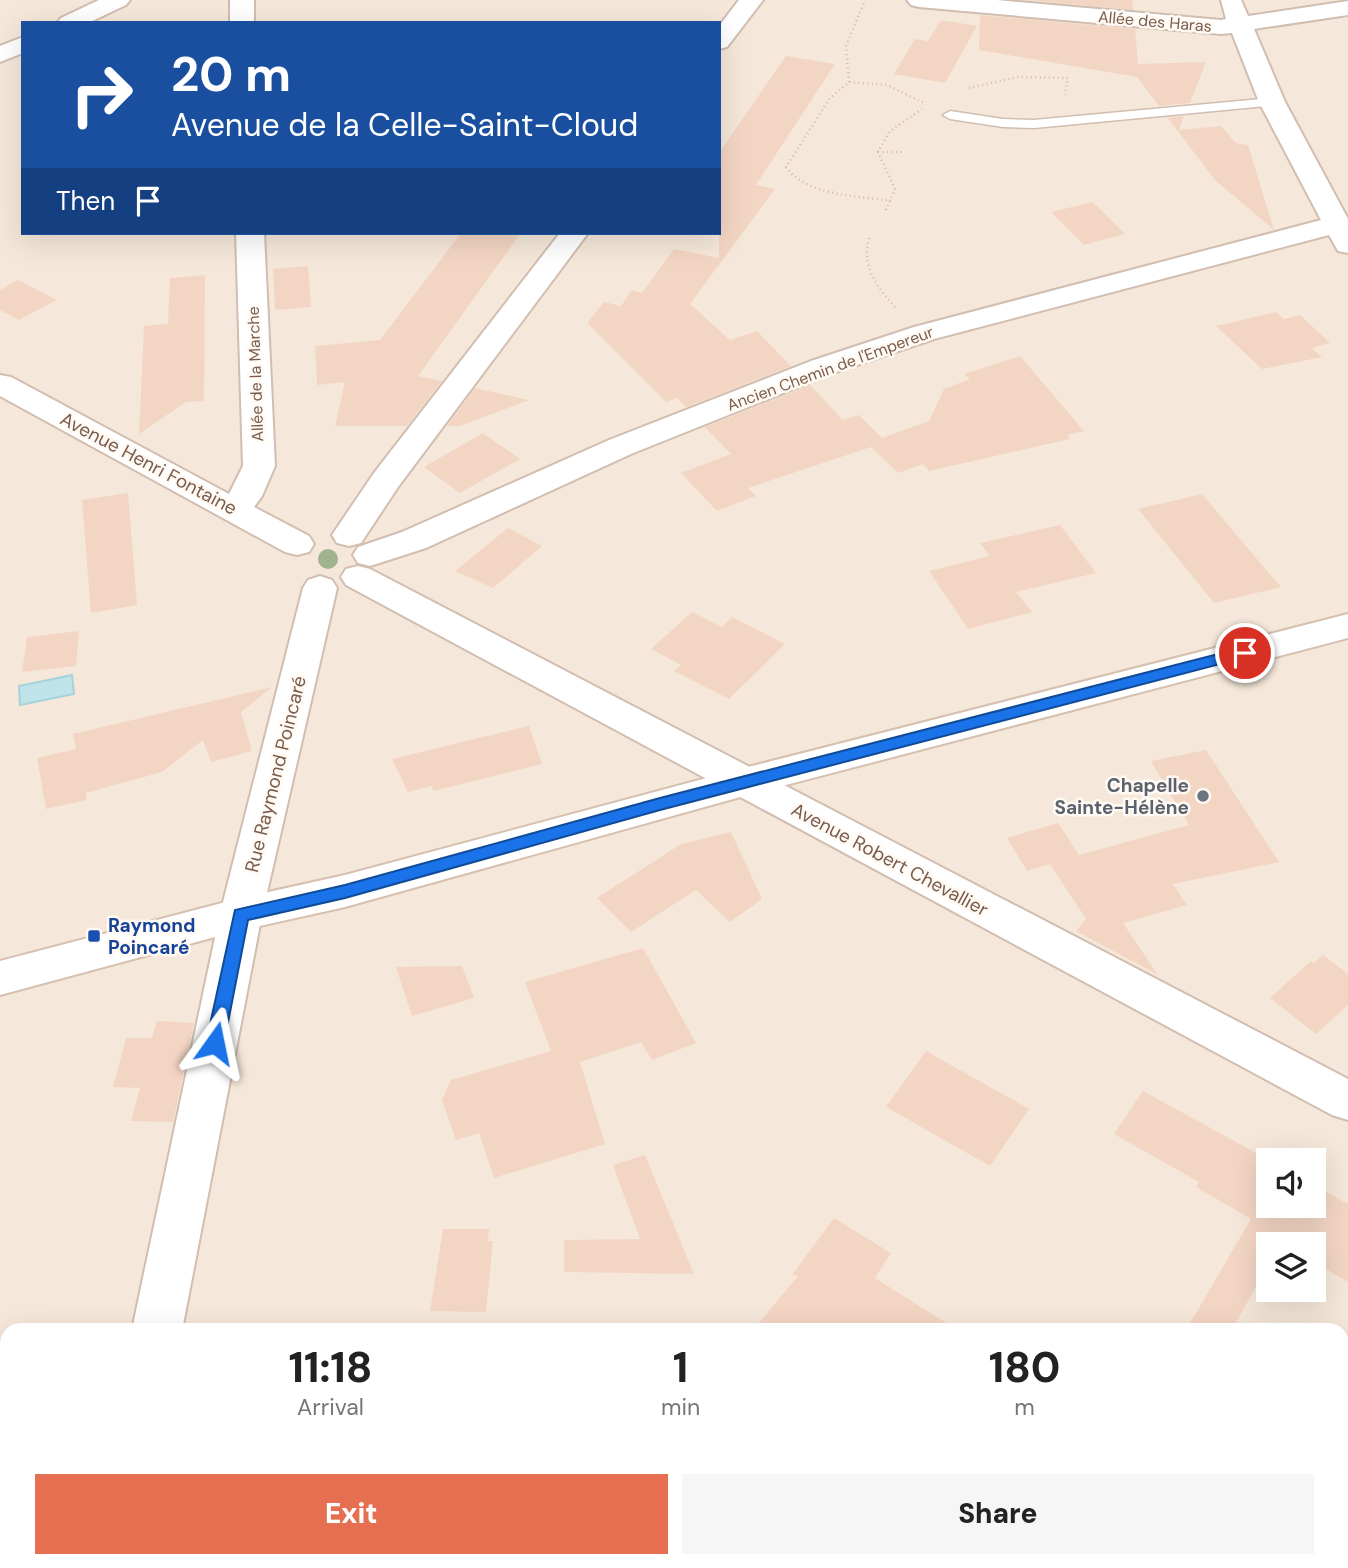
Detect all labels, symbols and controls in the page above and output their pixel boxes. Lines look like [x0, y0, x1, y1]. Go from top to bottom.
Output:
street label: Allée des Haras [1097, 6, 1213, 37]
text: 20 m [171, 42, 291, 106]
icon: right [56, 49, 147, 140]
text: Avenue de la Celle-Saint-Cloud [171, 104, 638, 146]
icon: arrive [129, 182, 167, 220]
text: Then [56, 184, 115, 218]
street label: Allée de la Marche [243, 306, 268, 442]
street label: Ancien Chemin de l'Empereur [724, 321, 936, 416]
street label: Avenue Henri Fontaine [56, 406, 242, 521]
pin [1215, 623, 1275, 683]
icon: arrive [1226, 634, 1264, 672]
street label: Rue Raymond Poincaré [239, 673, 312, 875]
place label: Chapelle Sainte-Hélène [1054, 773, 1189, 820]
marker: Chapelle Sainte-Hélène [1195, 788, 1211, 804]
street label: Avenue Robert Chevallier [787, 797, 993, 922]
place label: Raymond Poincaré [108, 913, 196, 960]
marker: Raymond Poincaré [86, 928, 102, 944]
position arrow [178, 1006, 252, 1080]
map controls [1256, 1148, 1326, 1302]
button: sound [1256, 1148, 1326, 1218]
button: layers [1256, 1232, 1326, 1302]
text: 11:18 [288, 1340, 373, 1395]
text: 1 [673, 1340, 688, 1395]
text: 180 [989, 1340, 1061, 1395]
text: Arrival [297, 1392, 364, 1422]
text: min [661, 1392, 700, 1422]
text: m [1014, 1392, 1035, 1422]
button: Exit [35, 1474, 668, 1554]
button: Share [682, 1474, 1314, 1554]

